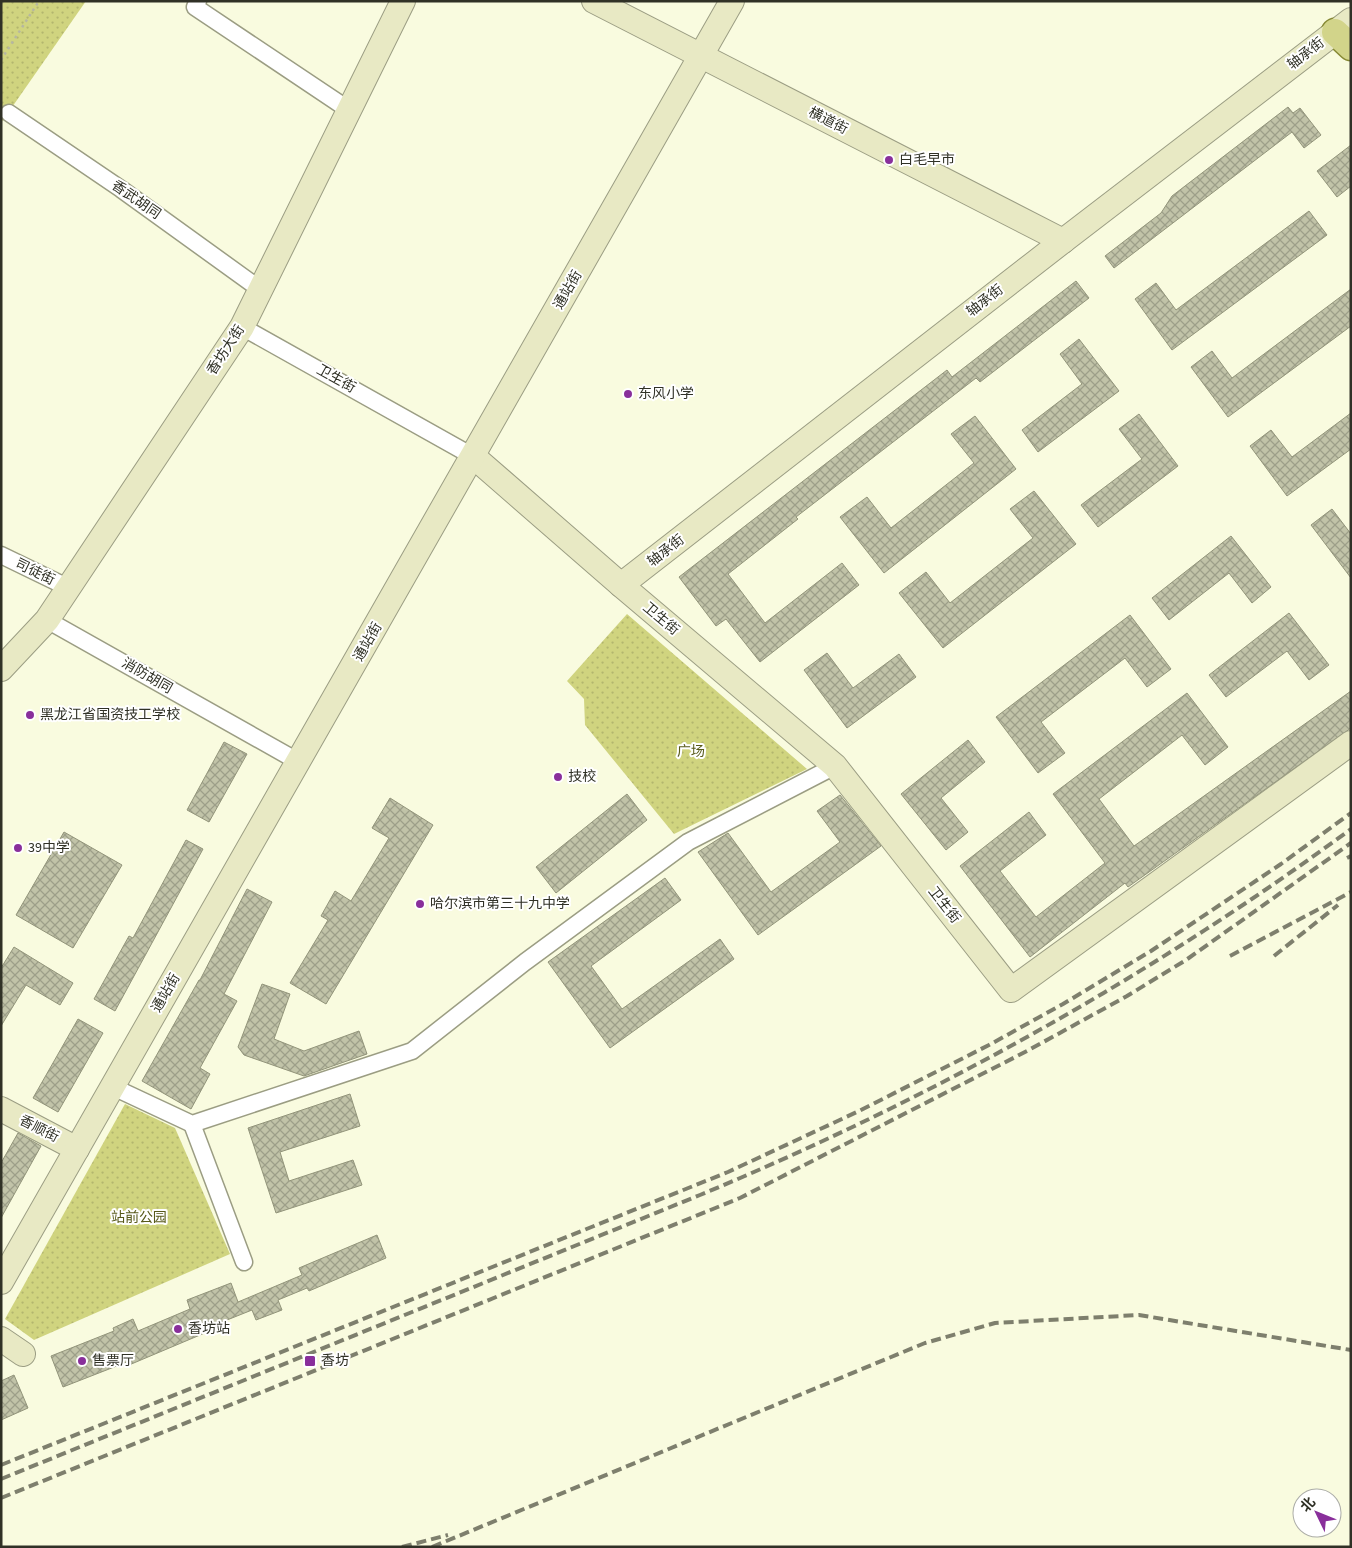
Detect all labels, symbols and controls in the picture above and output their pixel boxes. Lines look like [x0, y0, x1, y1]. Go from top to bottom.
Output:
street label: 轴承街 [1283, 33, 1329, 75]
street label: 横道街 [805, 103, 851, 139]
place label: 白毛早市 [899, 150, 955, 170]
marker: 白毛早市 [883, 154, 895, 166]
street label: 香武胡同 [107, 176, 165, 224]
street label: 通站街 [549, 267, 587, 313]
street label: 轴承街 [962, 280, 1008, 322]
street label: 香坊大街 [202, 321, 250, 379]
street label: 卫生街 [313, 360, 359, 398]
place label: 东风小学 [638, 384, 694, 404]
marker: 东风小学 [622, 388, 634, 400]
street label: 轴承街 [643, 530, 689, 572]
street label: 司徒街 [12, 554, 58, 590]
street label: 卫生街 [638, 598, 684, 640]
street label: 通站街 [349, 619, 387, 665]
street label: 消防胡同 [118, 653, 176, 699]
place label: 黑龙江省国资技工学校 [40, 705, 180, 725]
marker: 黑龙江省国资技工学校 [24, 709, 36, 721]
park label: 广场 [677, 742, 705, 762]
place label: 技校 [568, 767, 596, 787]
marker: 技校 [552, 771, 564, 783]
place label: 39中学 [28, 838, 70, 858]
marker: 39中学 [12, 842, 24, 854]
street label: 卫生街 [923, 882, 965, 928]
place label: 哈尔滨市第三十九中学 [430, 894, 570, 914]
marker: 哈尔滨市第三十九中学 [414, 898, 426, 910]
street label: 通站街 [147, 970, 185, 1016]
street label: 香顺街 [16, 1111, 62, 1147]
park label: 站前公园 [111, 1208, 167, 1228]
place label: 香坊站 [188, 1319, 230, 1339]
marker: 香坊站 [172, 1323, 184, 1335]
place label: 售票厅 [92, 1351, 134, 1371]
place label: 香坊 [321, 1351, 349, 1371]
marker: 香坊 [303, 1354, 317, 1368]
marker: 售票厅 [76, 1355, 88, 1367]
north arrow [1292, 1488, 1342, 1538]
text: 北 [1296, 1493, 1320, 1517]

